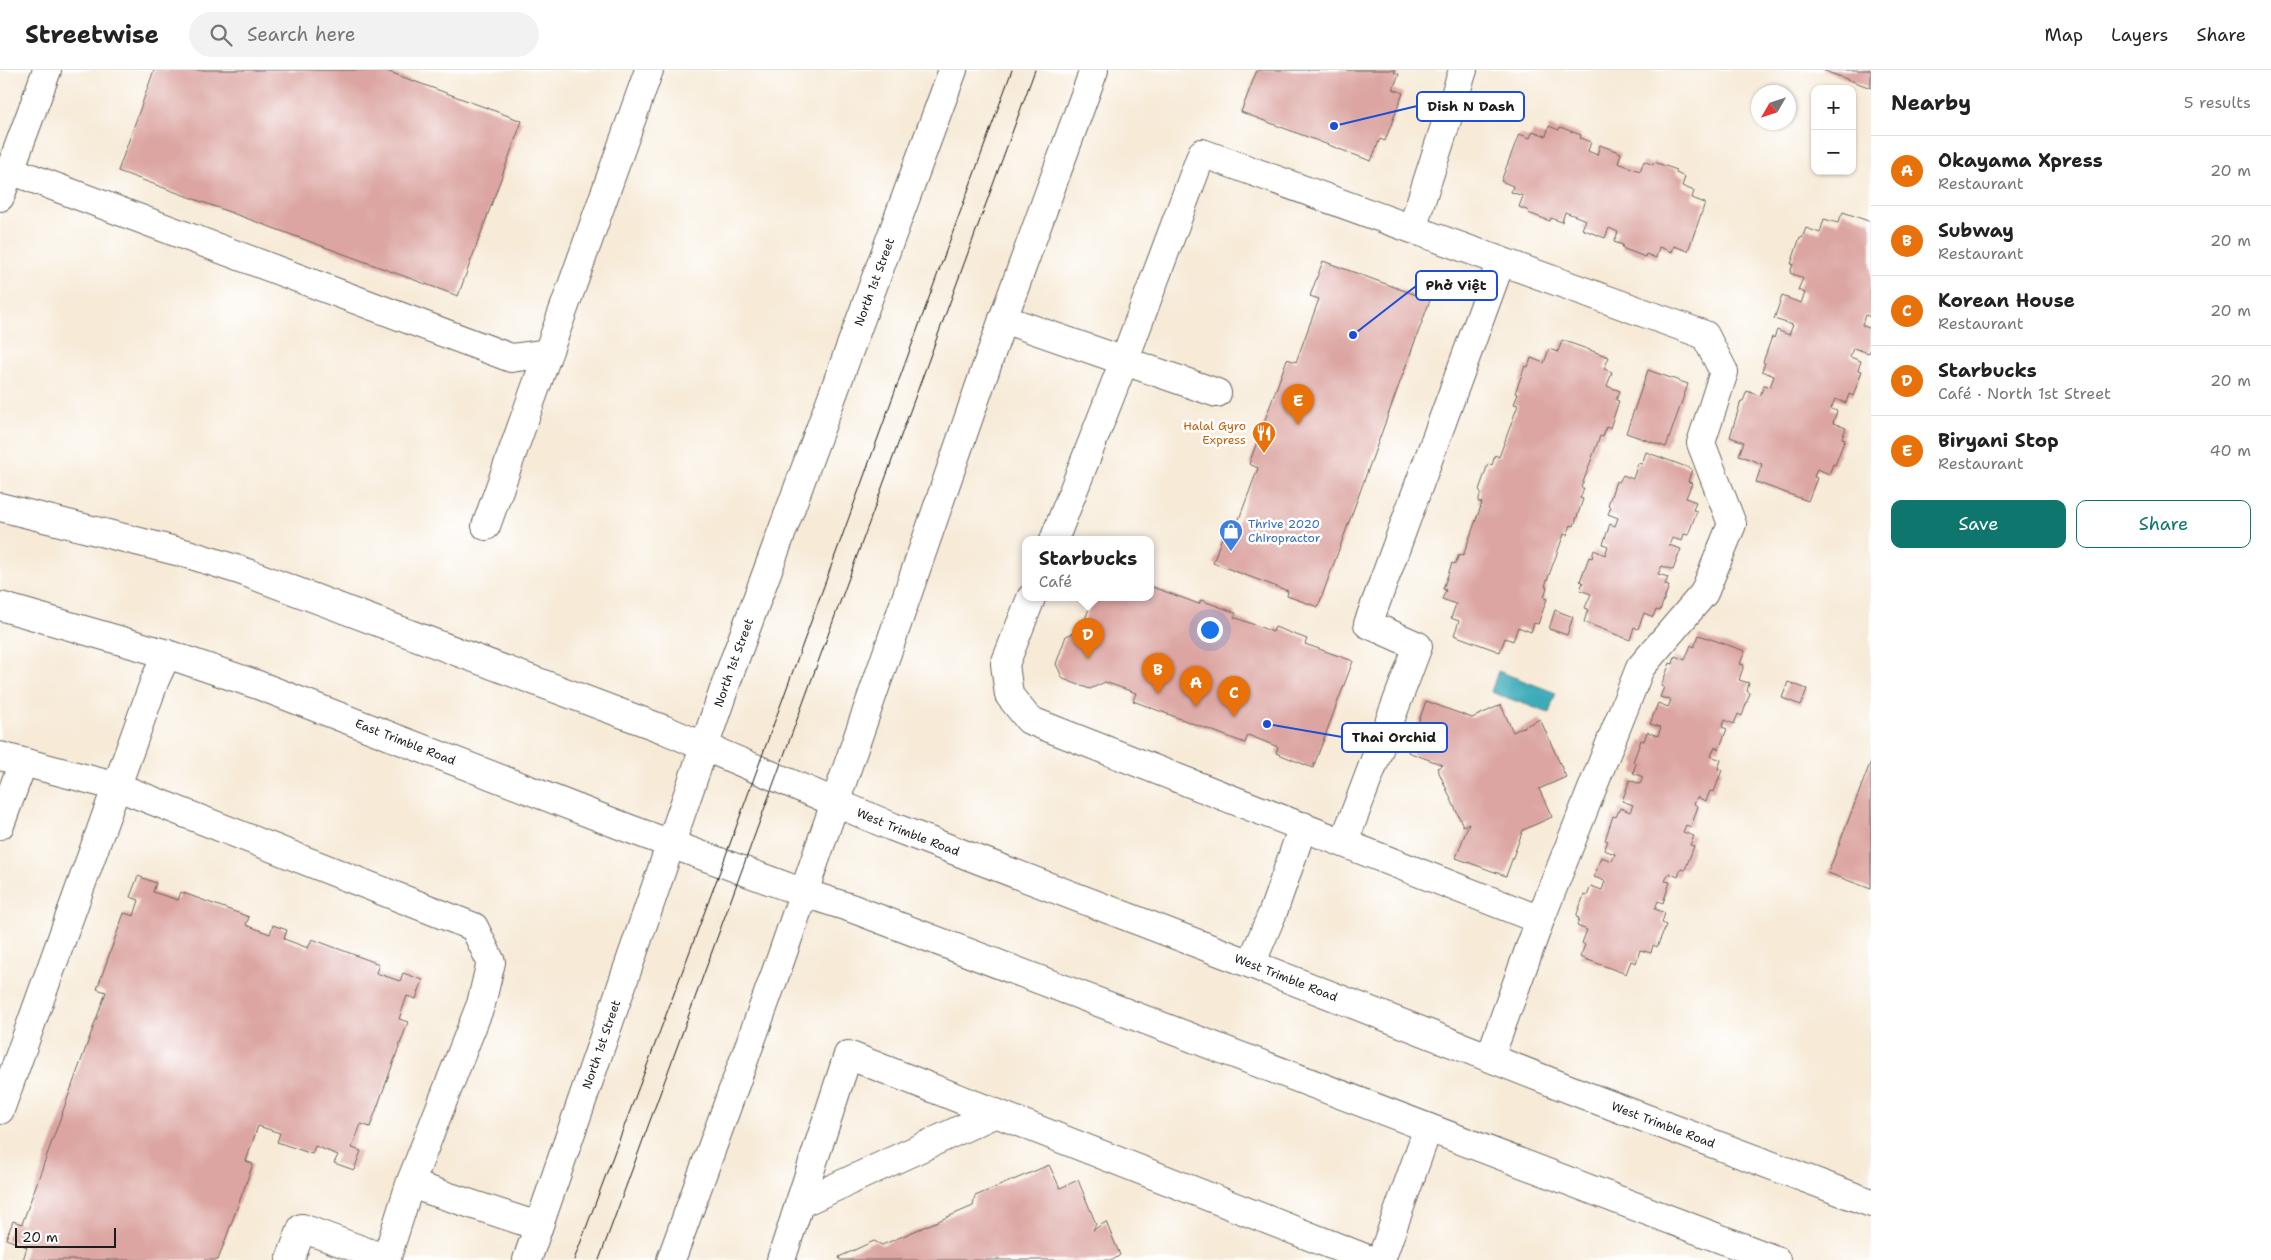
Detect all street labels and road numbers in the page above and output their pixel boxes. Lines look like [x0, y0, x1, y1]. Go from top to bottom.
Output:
street label: North 1st Street [851, 236, 898, 328]
street label: North 1st Street [710, 616, 757, 709]
street label: East Trimble Road [353, 715, 458, 769]
street label: West Trimble Road [854, 804, 962, 860]
street label: West Trimble Road [1232, 950, 1340, 1005]
street label: North 1st Street [579, 998, 624, 1091]
street label: West Trimble Road [1609, 1098, 1718, 1152]

